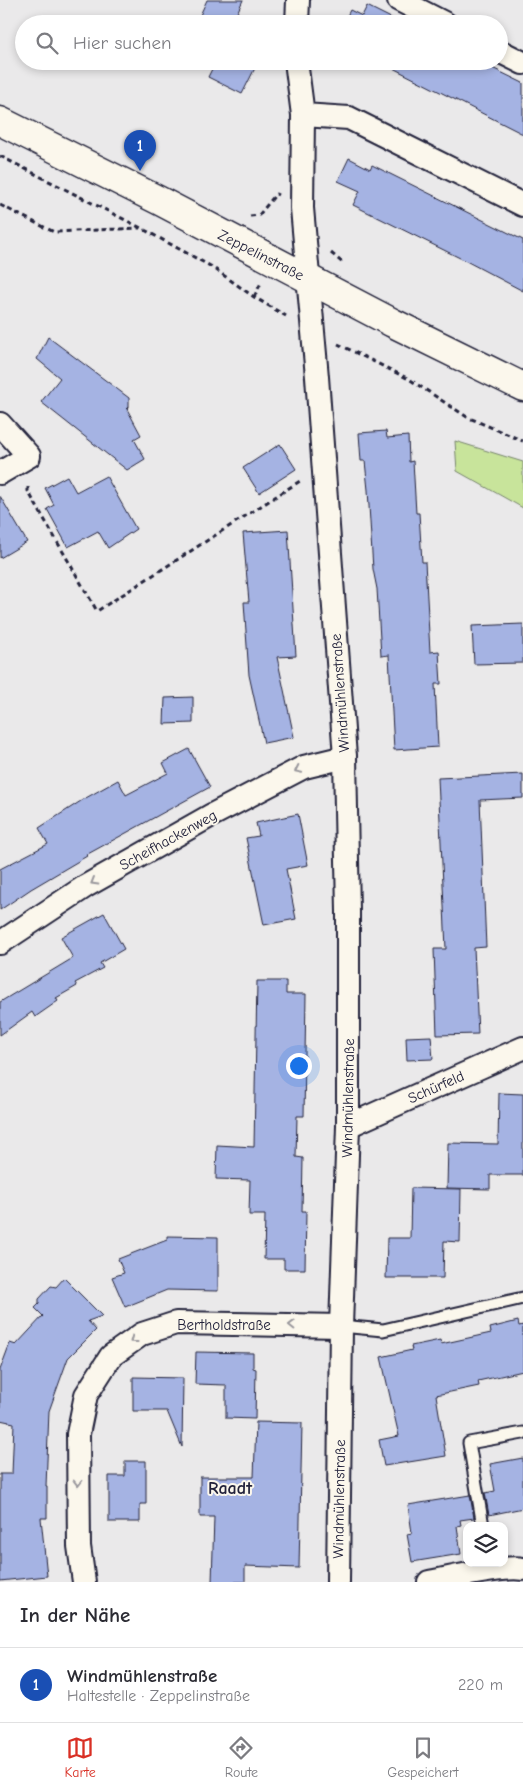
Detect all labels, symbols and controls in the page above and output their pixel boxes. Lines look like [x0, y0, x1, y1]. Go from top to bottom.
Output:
search box [15, 15, 508, 70]
icon: search [33, 29, 61, 57]
text: Hier suchen [73, 32, 171, 54]
pin: 1 [124, 130, 156, 171]
street label: Zeppelinstraße [215, 226, 307, 285]
street label: Windmühlenstraße [327, 632, 353, 753]
one-way arrow [294, 764, 303, 774]
street label: Scheifhackenweg [116, 806, 220, 874]
one-way arrow [90, 875, 99, 885]
street label: Windmühlenstraße [338, 1038, 358, 1158]
your location [286, 1053, 312, 1079]
street label: Schürfeld [405, 1067, 467, 1107]
street label: Bertholdstraße [177, 1316, 271, 1334]
one-way arrow [288, 1320, 296, 1330]
one-way arrow [129, 1334, 139, 1343]
street label: Windmühlenstraße [329, 1439, 349, 1559]
district label: Raadt [208, 1478, 253, 1499]
one-way arrow [73, 1480, 83, 1487]
map controls [463, 1522, 508, 1567]
button: layers [463, 1522, 508, 1567]
text: In der Nähe [20, 1603, 130, 1627]
text: Windmühlenstraße [67, 1665, 217, 1687]
text: 1 [33, 1676, 39, 1694]
text: 220 m [458, 1676, 503, 1694]
text: Haltestelle · Zeppelinstraße [67, 1687, 250, 1705]
tab: Karte [65, 1734, 96, 1781]
tab: Route [225, 1734, 258, 1781]
tab: Gespeichert [387, 1734, 458, 1781]

